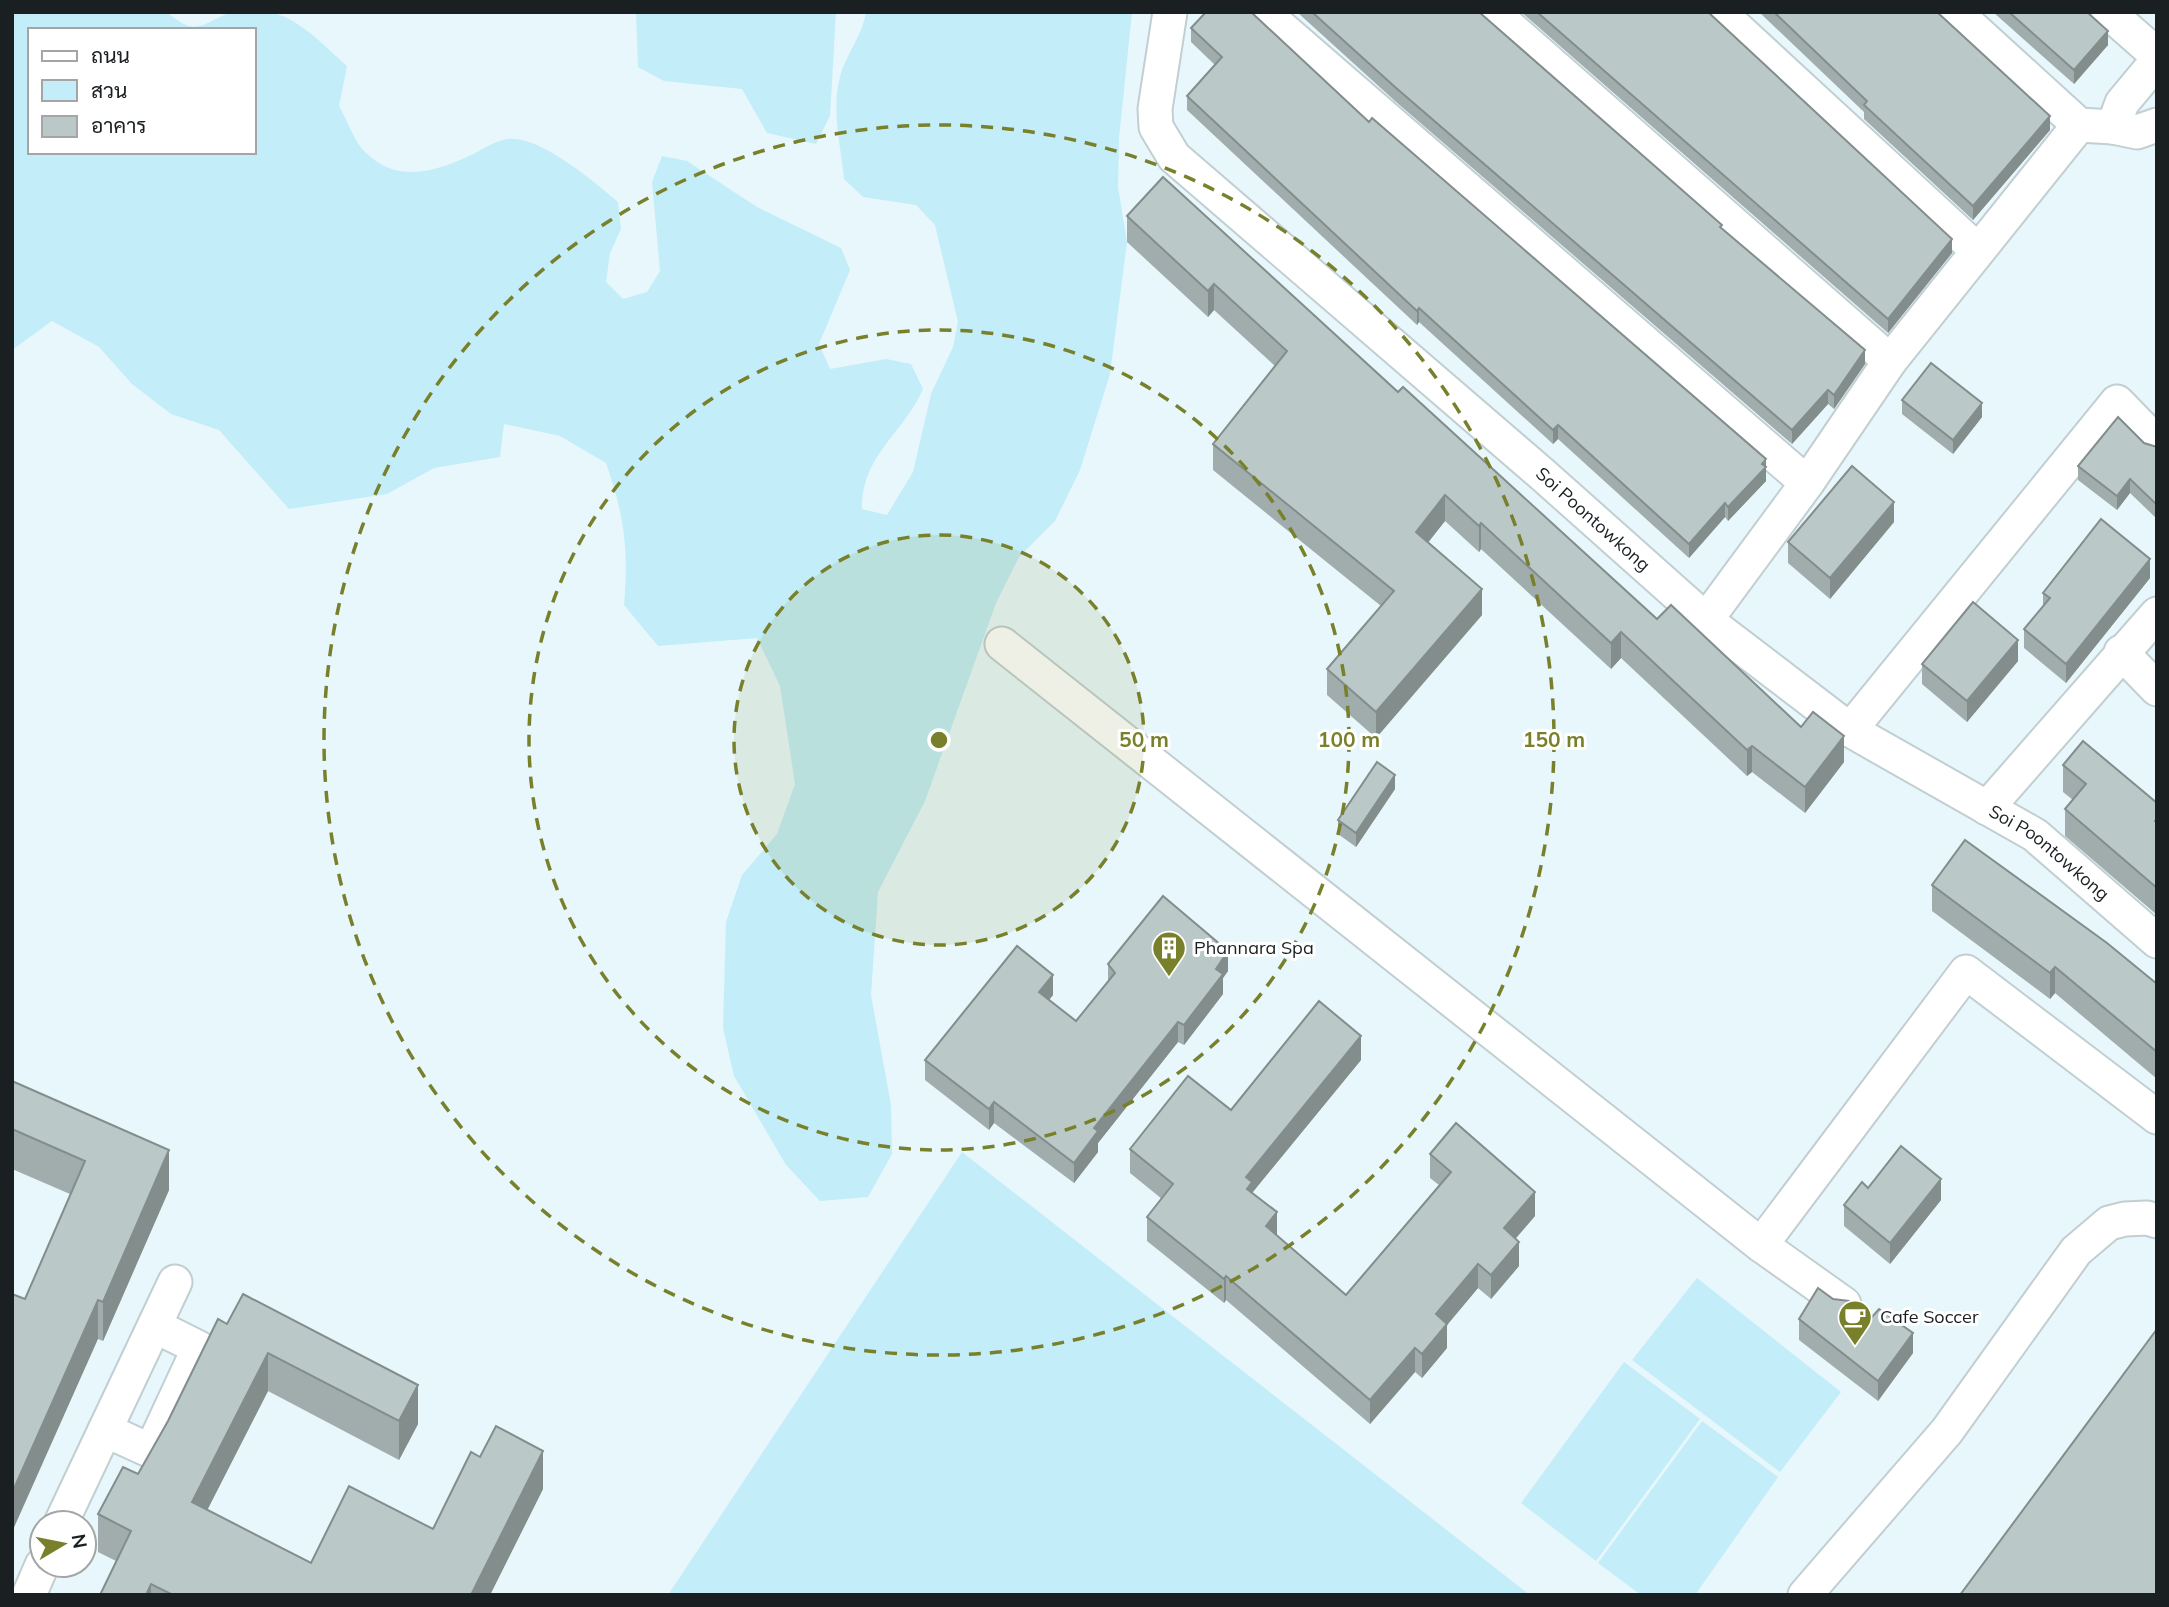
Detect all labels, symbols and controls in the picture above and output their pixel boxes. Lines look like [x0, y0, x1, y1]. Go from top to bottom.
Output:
legend [28, 28, 256, 154]
text: ถนน [91, 42, 130, 68]
text: สวน [91, 77, 127, 103]
text: อาคาร [91, 112, 147, 138]
street label: Soi Poontowkong [1531, 462, 1655, 576]
text: 50 m [1119, 726, 1169, 752]
text: 100 m [1318, 726, 1380, 752]
text: 150 m [1523, 726, 1585, 752]
centre of rings [927, 728, 951, 752]
street label: Soi Poontowkong [1985, 799, 2114, 905]
building icon: Phannara Spa [1150, 929, 1188, 978]
place label: Phannara Spa [1194, 936, 1314, 959]
cafe icon: Cafe Soccer [1836, 1298, 1874, 1347]
place label: Cafe Soccer [1880, 1305, 1979, 1328]
north arrow [28, 1509, 98, 1579]
text: N [67, 1532, 93, 1550]

